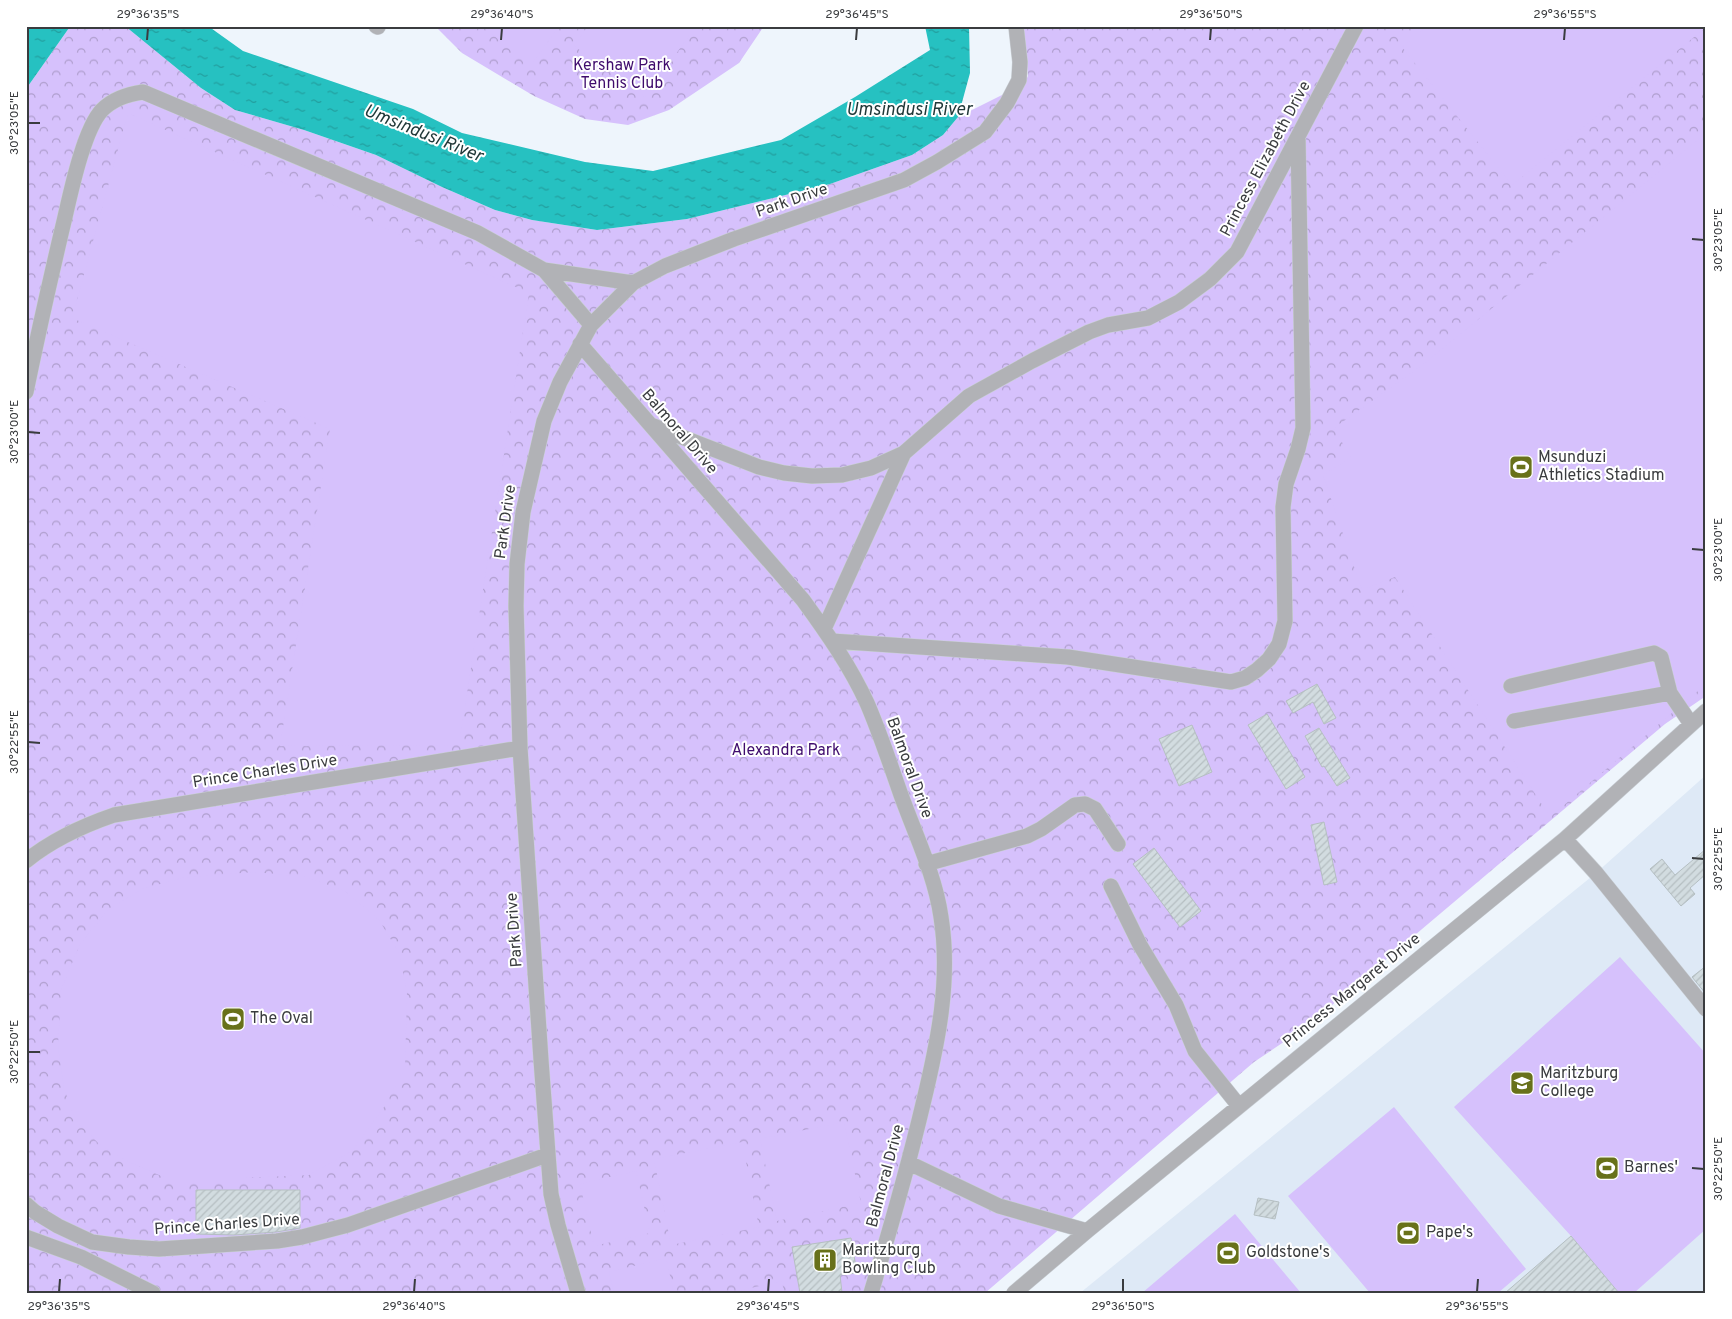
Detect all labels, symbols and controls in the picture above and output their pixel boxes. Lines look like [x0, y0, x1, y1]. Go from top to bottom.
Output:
text: 29°36'35"S [116, 7, 180, 23]
text: 29°36'40"S [470, 7, 534, 23]
text: 29°36'45"S [825, 7, 889, 23]
text: 29°36'50"S [1179, 7, 1243, 23]
text: 29°36'55"S [1533, 7, 1597, 23]
park label: Kershaw Park Tennis Club [573, 56, 671, 94]
street label: Princess Elizabeth Drive [1216, 78, 1316, 240]
text: 30°23'05"E [7, 91, 23, 155]
water label: Umsindusi River [846, 99, 974, 122]
water label: Umsindusi River [360, 100, 488, 169]
street label: Park Drive [753, 179, 831, 223]
text: 30°23'05"E [1711, 208, 1727, 272]
street label: Balmoral Drive [637, 385, 721, 479]
text: 30°23'00"E [7, 400, 23, 464]
place label: Msunduzi Athletics Stadium [1538, 448, 1665, 486]
sports icon: Msunduzi Athletics Stadium [1508, 454, 1534, 480]
street label: Park Drive [491, 484, 521, 560]
text: 30°23'00"E [1711, 518, 1727, 582]
text: 30°22'55"E [7, 710, 23, 774]
street label: Balmoral Drive [881, 715, 937, 821]
park label: Alexandra Park [731, 741, 841, 761]
street label: Prince Charles Drive [191, 751, 339, 793]
text: 30°22'55"E [1711, 827, 1727, 891]
street label: Park Drive [502, 892, 528, 968]
street label: Princess Margaret Drive [1279, 929, 1425, 1053]
sports icon: The Oval [220, 1006, 246, 1032]
place label: The Oval [250, 1009, 313, 1029]
text: 30°22'50"E [7, 1020, 23, 1084]
place label: Maritzburg College [1540, 1064, 1618, 1102]
school or university icon: Maritzburg College [1509, 1070, 1535, 1096]
street label: Balmoral Drive [863, 1122, 909, 1230]
text: 30°22'50"E [1711, 1137, 1727, 1201]
sports icon: Barnes' [1594, 1155, 1620, 1181]
place label: Barnes' [1624, 1158, 1678, 1178]
street label: Prince Charles Drive [153, 1210, 301, 1240]
sports icon: Pape's [1395, 1220, 1421, 1246]
place label: Pape's [1426, 1223, 1473, 1243]
sports icon: Goldstone's [1215, 1240, 1241, 1266]
place label: Maritzburg Bowling Club [842, 1241, 936, 1279]
place label: Goldstone's [1246, 1243, 1330, 1263]
building icon: Maritzburg Bowling Club [812, 1247, 838, 1273]
text: 29°36'35"S [27, 1299, 91, 1315]
text: 29°36'40"S [382, 1299, 446, 1315]
text: 29°36'45"S [736, 1299, 800, 1315]
text: 29°36'50"S [1091, 1299, 1155, 1315]
text: 29°36'55"S [1445, 1299, 1509, 1315]

